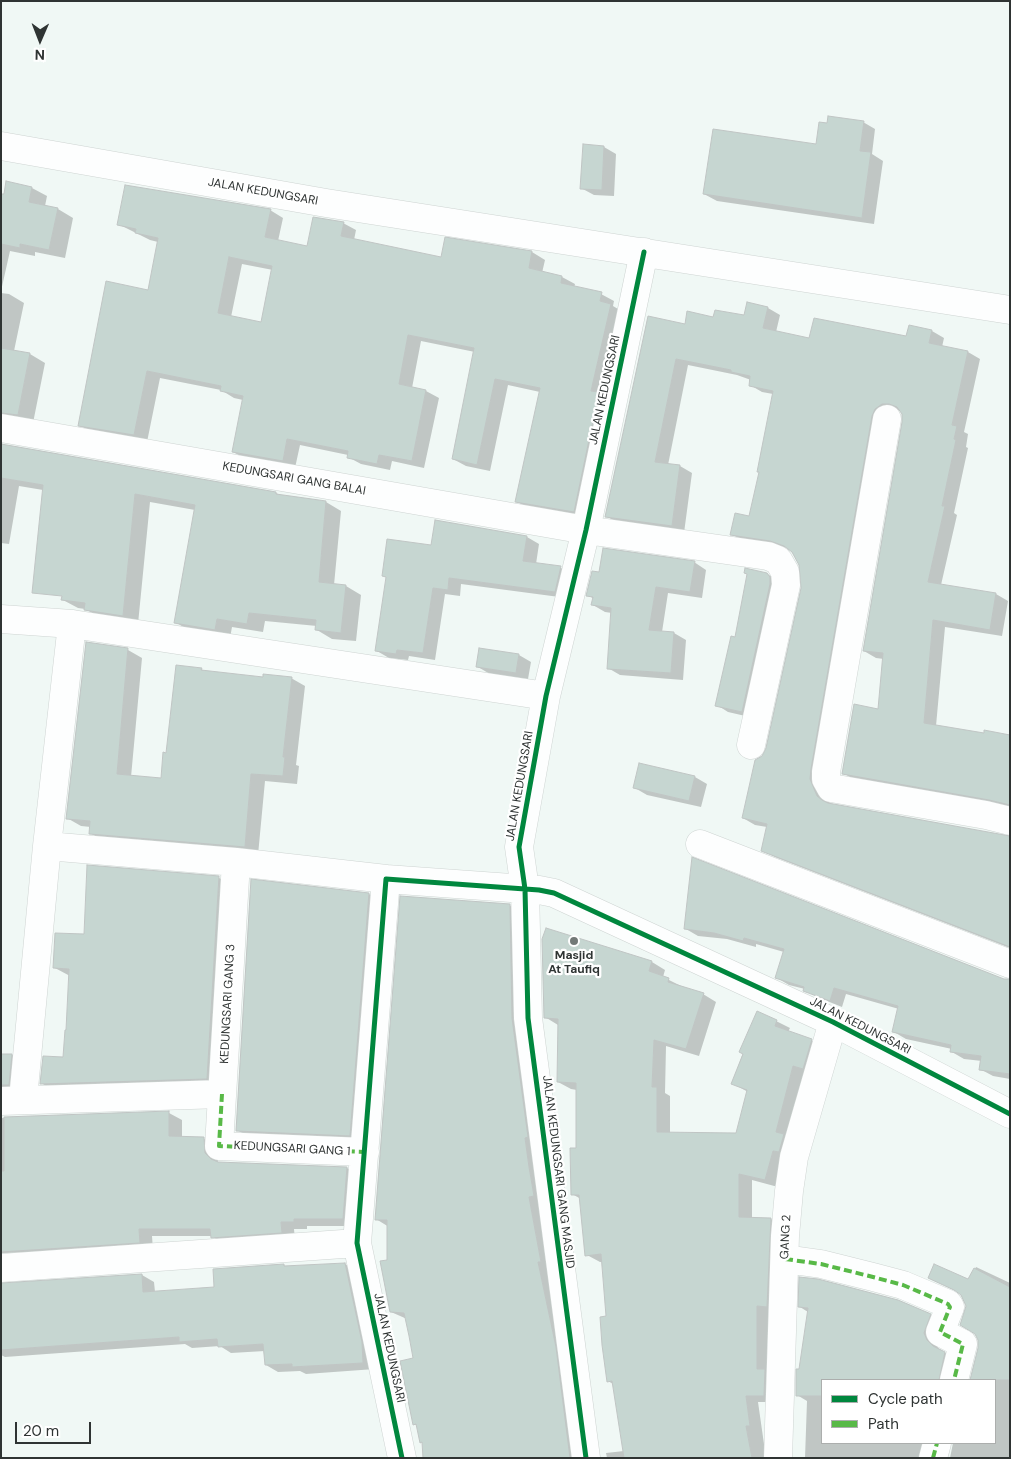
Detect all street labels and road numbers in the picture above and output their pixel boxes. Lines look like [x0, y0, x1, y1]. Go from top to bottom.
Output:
street label: JALAN KEDUNGSARI [207, 175, 319, 209]
street label: JALAN KEDUNGSARI [586, 334, 624, 446]
street label: KEDUNGSARI GANG BALAI [221, 459, 367, 499]
street label: JALAN KEDUNGSARI [503, 730, 537, 842]
street label: KEDUNGSARI GANG 3 [218, 944, 238, 1064]
street label: JALAN KEDUNGSARI [807, 994, 913, 1058]
street label: JALAN KEDUNGSARI GANG MASJID [539, 1075, 577, 1269]
street label: KEDUNGSARI GANG 1 [233, 1139, 351, 1159]
street label: GANG 2 [778, 1214, 794, 1260]
street label: JALAN KEDUNGSARI [370, 1292, 408, 1404]

